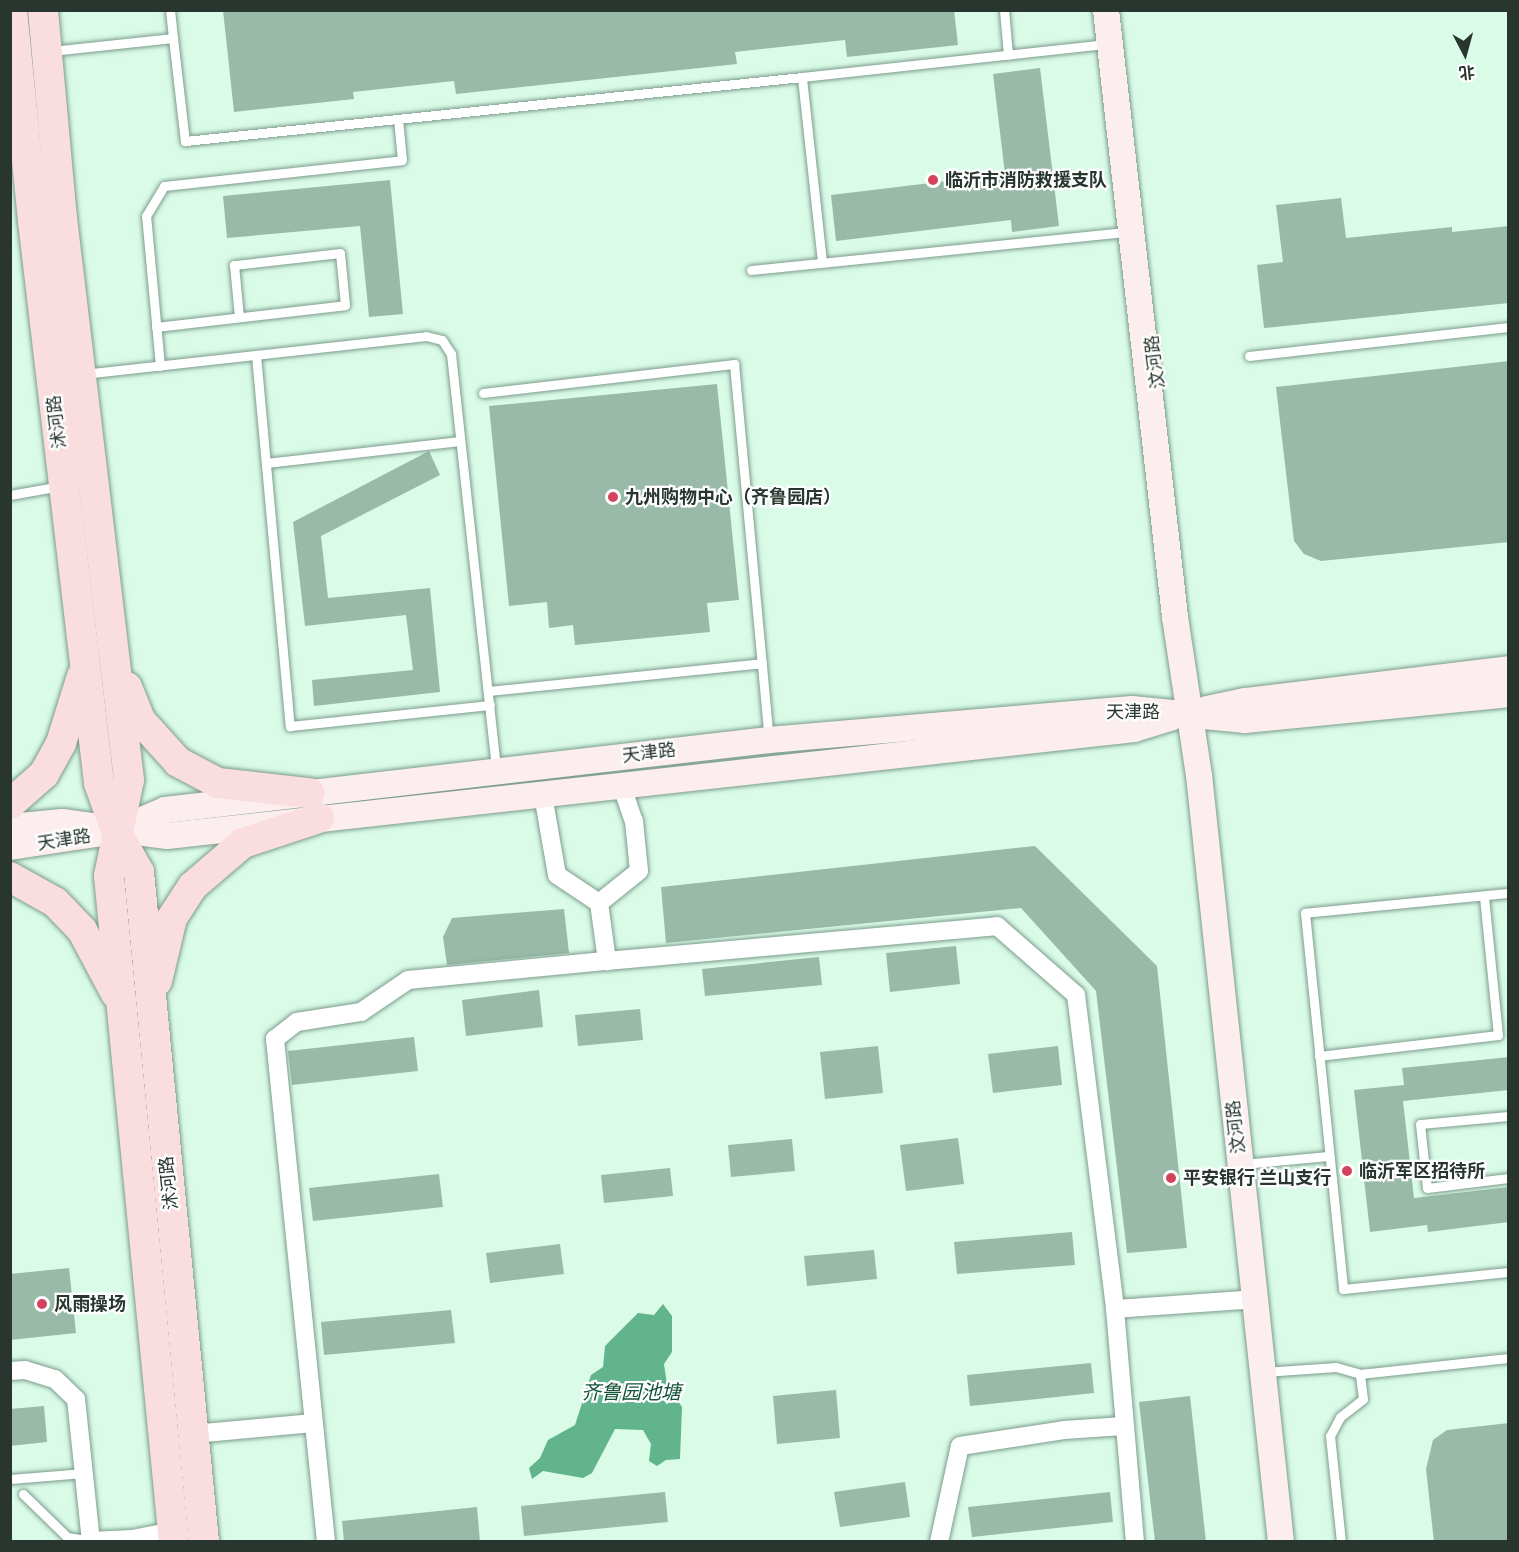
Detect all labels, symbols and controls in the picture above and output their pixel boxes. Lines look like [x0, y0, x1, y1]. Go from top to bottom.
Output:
north arrow [1435, 24, 1495, 84]
text: 北 [1458, 62, 1476, 83]
place label: 临沂市消防救援支队 [945, 169, 1107, 191]
marker: 临沂市消防救援支队 [926, 173, 940, 187]
street label: 汶河路 [1141, 334, 1169, 390]
street label: 沭河路 [43, 394, 71, 450]
place label: 九州购物中心（齐鲁园店） [625, 486, 841, 508]
marker: 九州购物中心（齐鲁园店） [606, 490, 620, 504]
street label: 天津路 [1106, 701, 1160, 723]
street label: 天津路 [621, 739, 677, 767]
street label: 天津路 [36, 825, 92, 855]
street label: 汶河路 [1222, 1099, 1250, 1155]
street label: 沭河路 [155, 1155, 183, 1211]
place label: 临沂军区招待所 [1359, 1160, 1485, 1182]
marker: 临沂军区招待所 [1340, 1164, 1354, 1178]
place label: 平安银行 兰山支行 [1183, 1167, 1331, 1189]
marker: 平安银行 兰山支行 [1164, 1171, 1178, 1185]
place label: 风雨操场 [54, 1293, 126, 1315]
marker: 风雨操场 [35, 1297, 49, 1311]
water label: 齐鲁园池塘 [581, 1380, 681, 1404]

